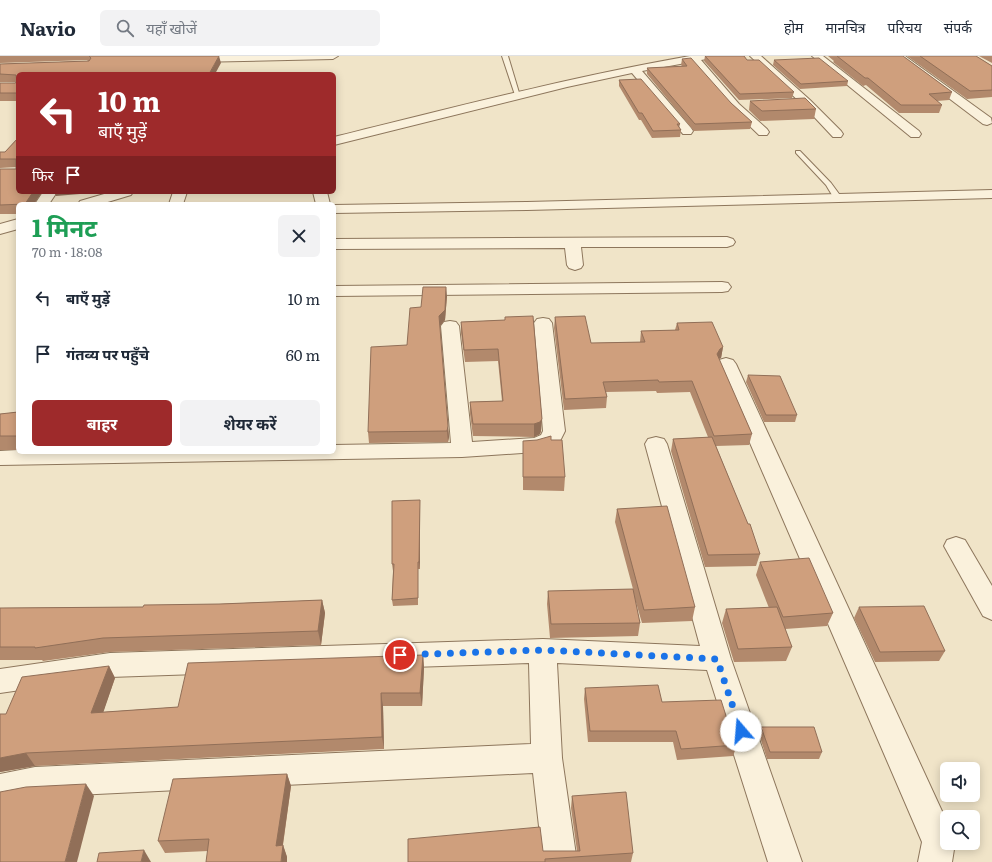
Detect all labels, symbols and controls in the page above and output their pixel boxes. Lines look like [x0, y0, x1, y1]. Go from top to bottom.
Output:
search box [100, 10, 380, 46]
text: Navio [20, 14, 76, 42]
text: यहाँ खोजें [146, 16, 197, 39]
icon: search [114, 17, 136, 39]
text: होम [784, 17, 803, 37]
text: मानचित्र [825, 17, 866, 37]
text: परिचय [888, 17, 922, 37]
text: संपर्क [944, 17, 972, 37]
text: 10 m [98, 79, 160, 121]
icon: left [32, 88, 84, 140]
text: बाएँ मुड़ें [98, 117, 147, 144]
text: फिर [32, 163, 54, 186]
icon: arrive [62, 164, 84, 186]
text: 1 मिनट [32, 209, 97, 244]
button: close [278, 215, 320, 257]
text: 70 m · 18:08 [32, 242, 102, 261]
text: बाएँ मुड़ें [66, 286, 110, 309]
icon: left [32, 287, 54, 309]
text: 10 m [288, 287, 320, 310]
text: गंतव्य पर पहुँचे [66, 342, 149, 365]
icon: arrive [32, 343, 54, 365]
text: 60 m [286, 343, 320, 366]
button: बाहर [32, 400, 172, 446]
button: शेयर करें [180, 400, 320, 446]
pin [383, 638, 417, 672]
icon: arrive [389, 644, 411, 666]
position arrow [720, 710, 762, 752]
map controls [940, 762, 980, 850]
button: sound [940, 762, 980, 802]
button: search [940, 810, 980, 850]

